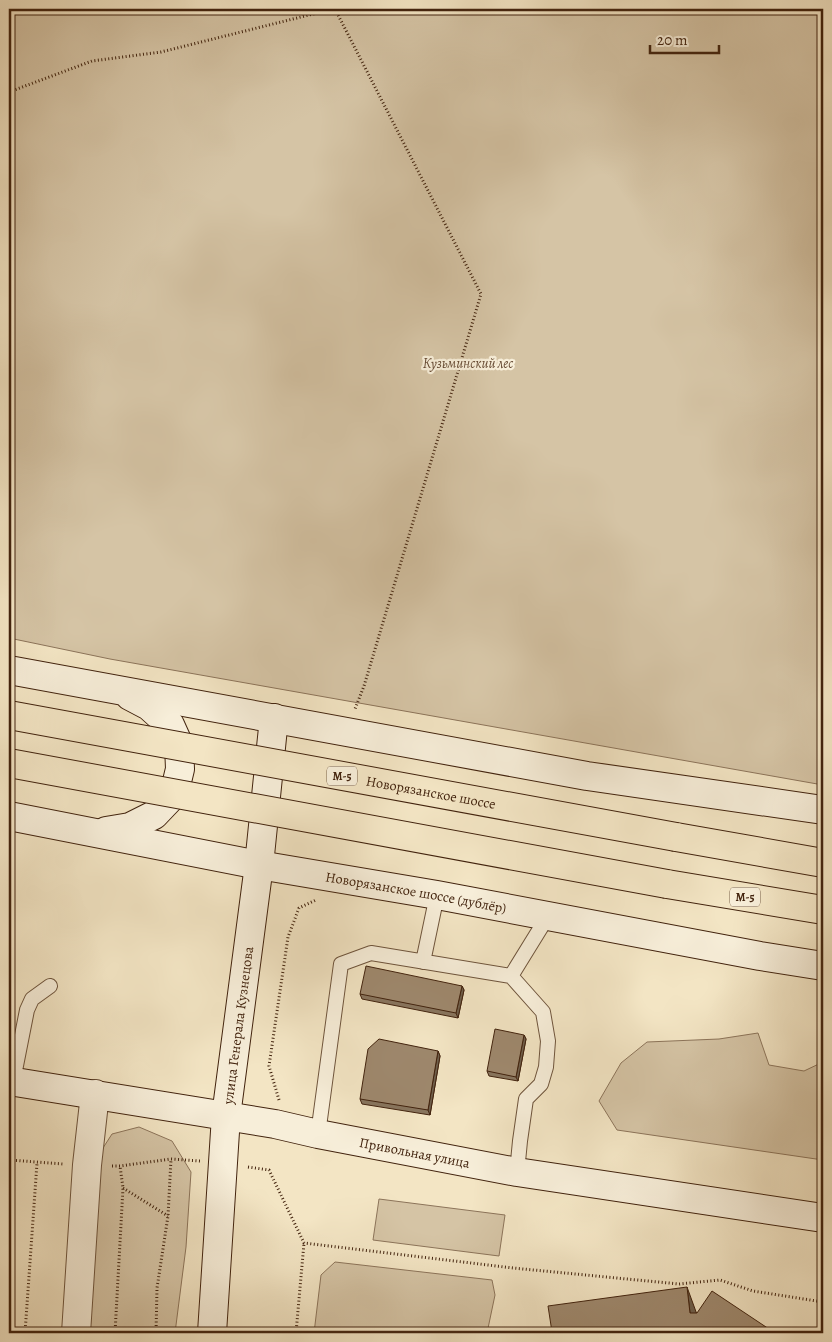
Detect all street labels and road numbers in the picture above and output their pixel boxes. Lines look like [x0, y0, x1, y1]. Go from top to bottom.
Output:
road number: М-5 [327, 766, 357, 786]
street label: Новорязанское шоссе [365, 771, 497, 813]
street label: Новорязанское шоссе (дублёр) [324, 867, 508, 917]
road number: М-5 [730, 888, 760, 906]
street label: улица Генерала Кузнецова [218, 945, 258, 1106]
street label: Привольная улица [358, 1133, 472, 1172]

